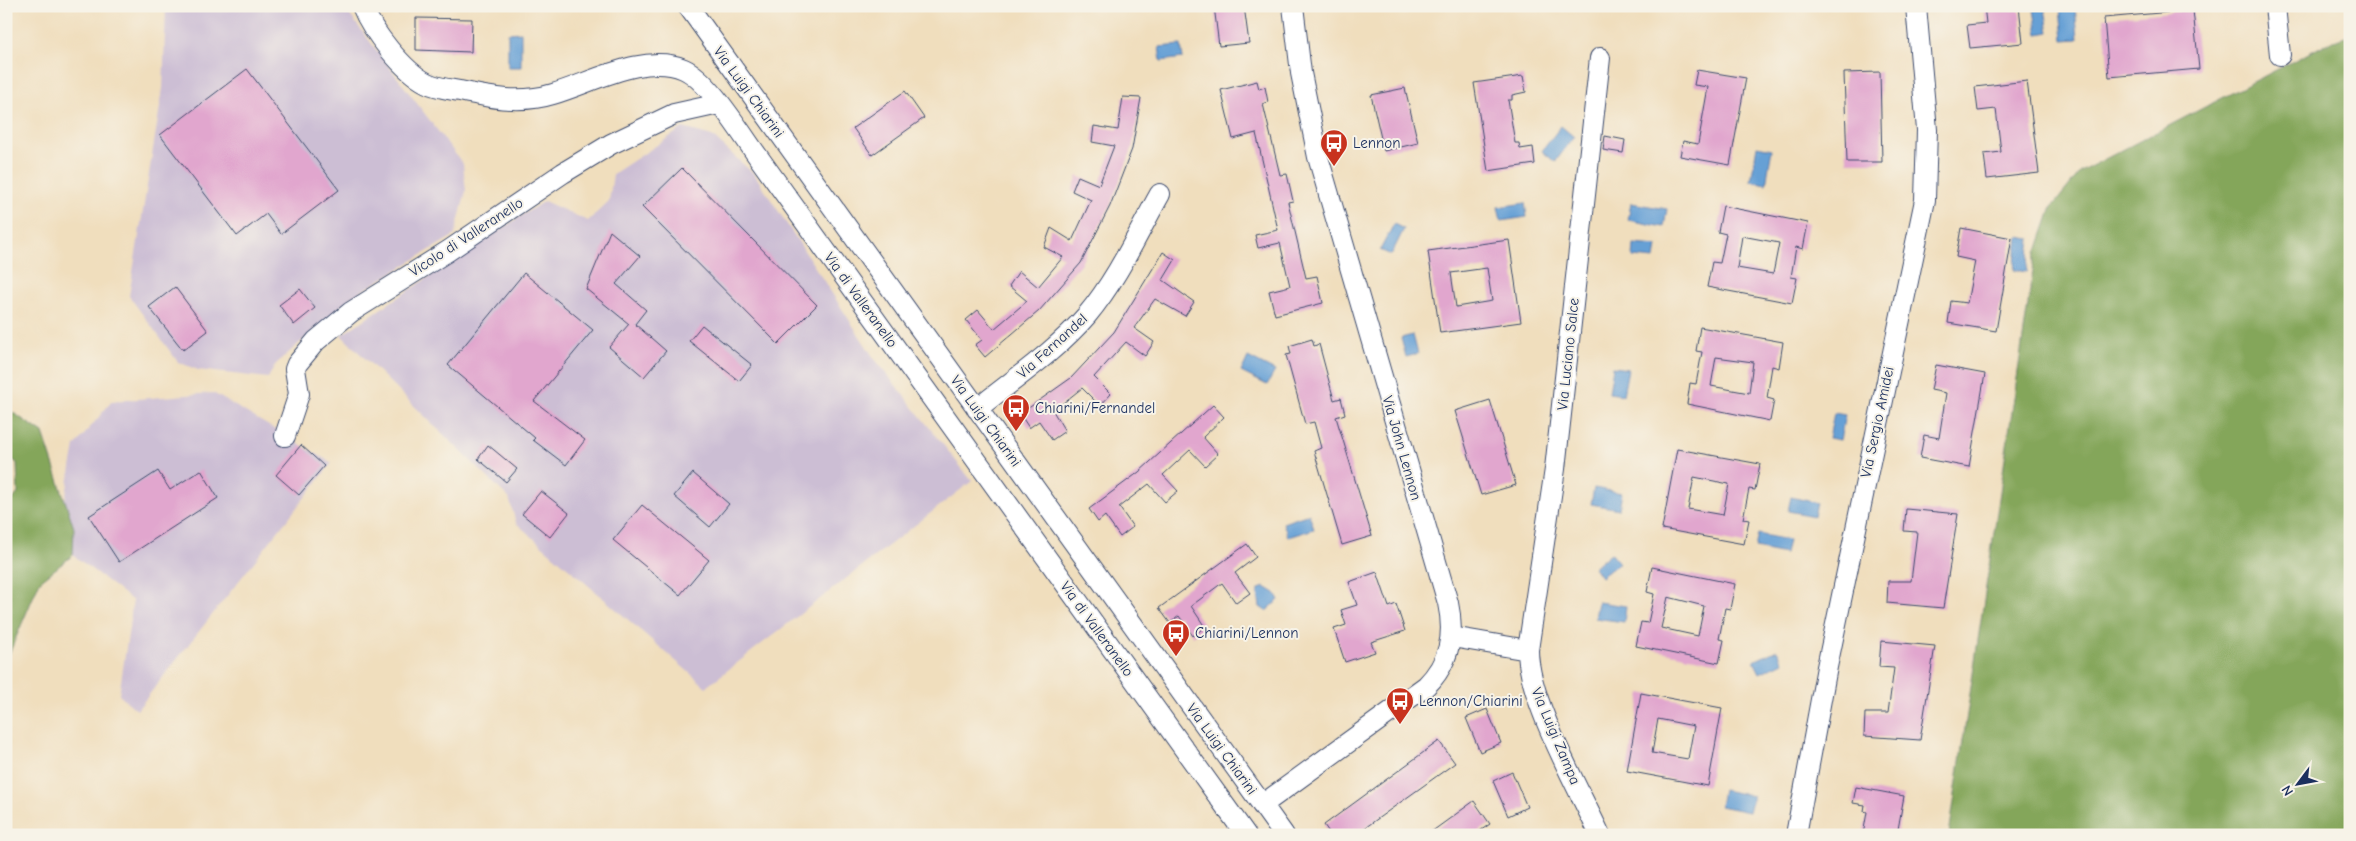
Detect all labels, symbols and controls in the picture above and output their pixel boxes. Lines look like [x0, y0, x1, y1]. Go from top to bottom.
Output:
street label: Via Luigi Chiarini [710, 43, 788, 141]
bus stop icon: Lennon [1319, 128, 1349, 167]
place label: Lennon [1353, 134, 1401, 152]
street label: Vicolo di Valleranello [406, 193, 526, 280]
street label: Via di Valleranello [820, 249, 902, 351]
street label: Via Luciano Salce [1553, 296, 1583, 411]
street label: Via Fernandel [1013, 310, 1091, 382]
street label: Via Sergio Amidei [1856, 365, 1898, 479]
street label: Via Luigi Chiarini [947, 372, 1025, 470]
bus stop icon: Chiarini/Fernandel [1001, 393, 1031, 432]
street label: Via John Lennon [1378, 394, 1426, 502]
place label: Chiarini/Fernandel [1035, 399, 1155, 417]
street label: Via di Valleranello [1056, 578, 1138, 680]
bus stop icon: Chiarini/Lennon [1161, 618, 1191, 657]
place label: Chiarini/Lennon [1195, 624, 1299, 642]
street label: Via Luigi Zampa [1527, 685, 1585, 787]
bus stop icon: Lennon/Chiarini [1385, 686, 1415, 725]
place label: Lennon/Chiarini [1419, 692, 1523, 710]
street label: Via Luigi Chiarini [1183, 700, 1261, 798]
north arrow [2274, 758, 2324, 808]
text: N [2278, 782, 2297, 799]

